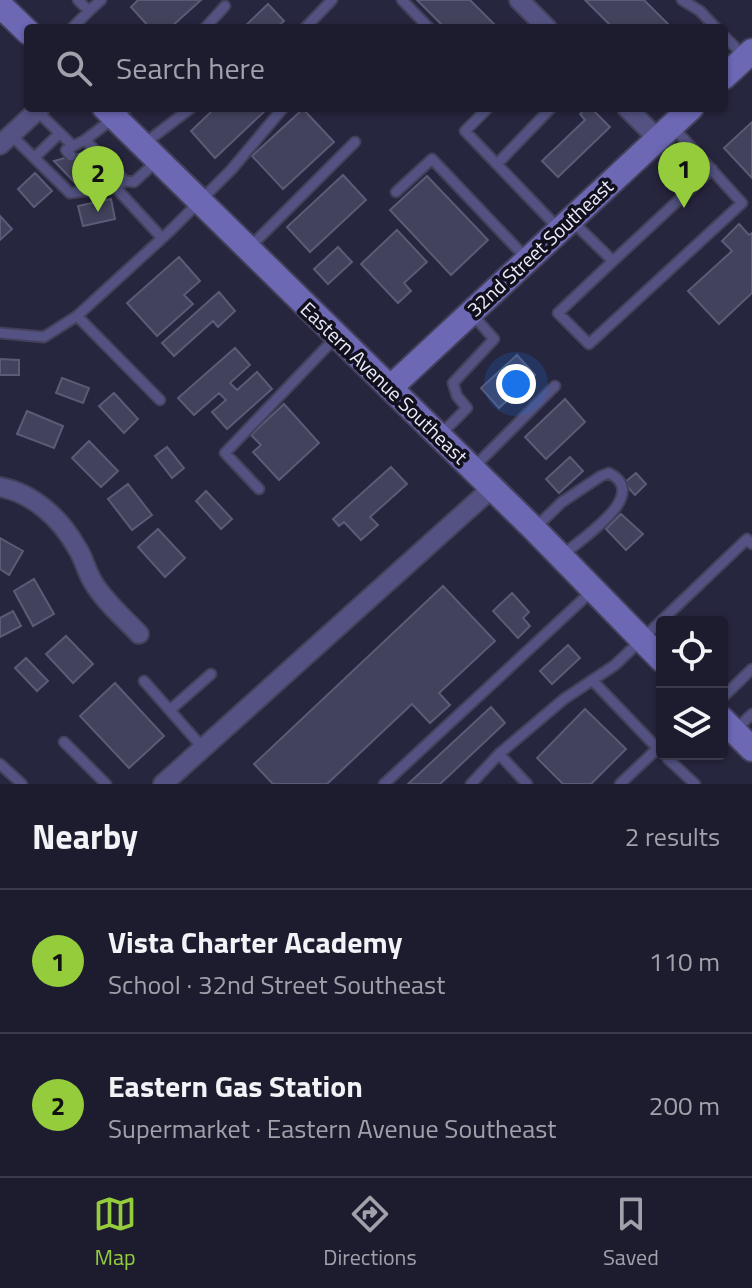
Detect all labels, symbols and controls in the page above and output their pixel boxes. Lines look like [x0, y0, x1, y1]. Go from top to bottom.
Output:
search box [24, 24, 728, 112]
text: Search here [116, 45, 265, 91]
icon: search [52, 46, 96, 90]
pin: 1 [658, 142, 710, 208]
pin: 2 [72, 146, 124, 212]
street label: 32nd Street Southeast [459, 171, 620, 324]
street label: Eastern Avenue Southeast [293, 294, 475, 471]
your location [496, 364, 536, 404]
map controls [656, 616, 728, 760]
button: locate [656, 616, 728, 688]
button: layers [656, 688, 728, 760]
text: Nearby [32, 810, 138, 862]
text: 2 results [625, 817, 720, 856]
text: Vista Charter Academy [108, 919, 403, 965]
text: 1 [51, 942, 65, 981]
text: 110 m [649, 942, 720, 981]
text: School · 32nd Street Southeast [108, 965, 445, 1004]
text: Eastern Gas Station [108, 1063, 363, 1109]
text: 2 [51, 1086, 65, 1125]
text: 200 m [649, 1086, 720, 1125]
text: Supermarket · Eastern Avenue Southeast [108, 1109, 556, 1148]
tab: Map [93, 1192, 137, 1274]
tab: Directions [323, 1192, 417, 1274]
tab: Saved [603, 1192, 659, 1274]

